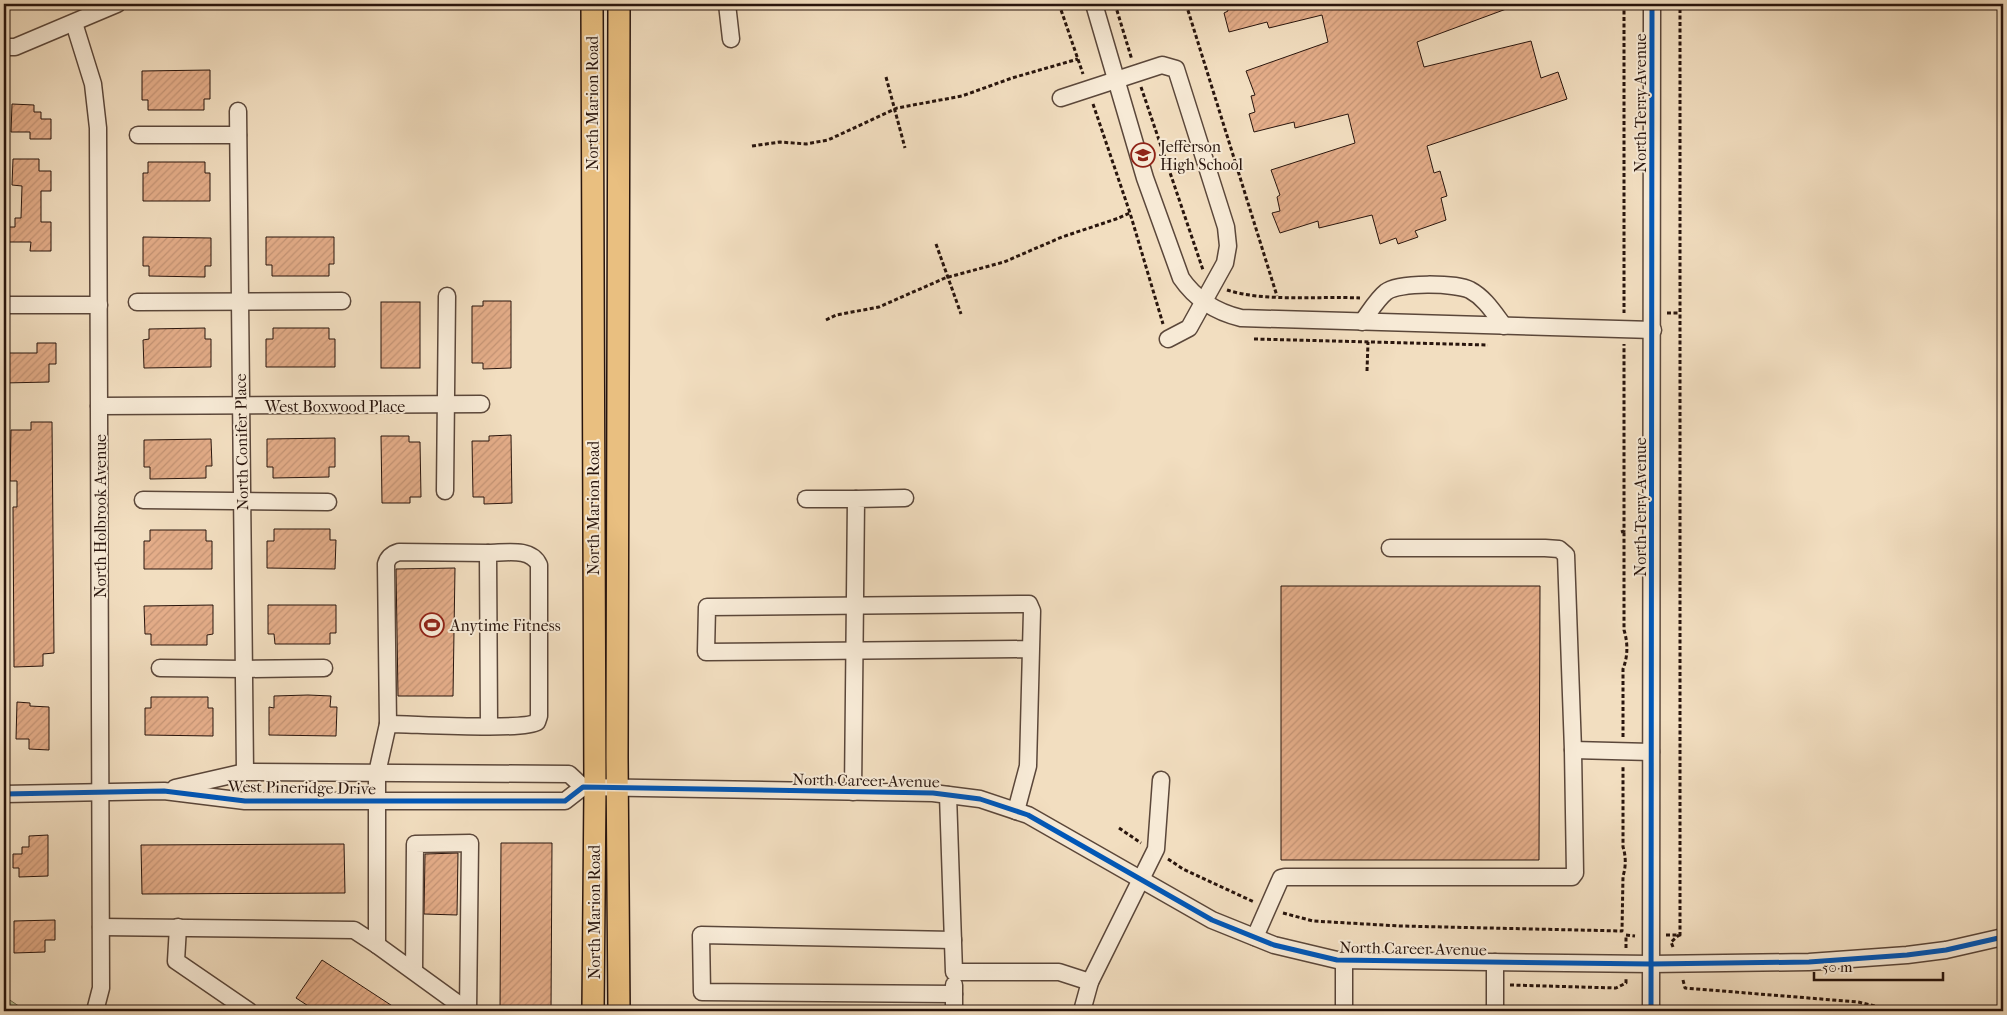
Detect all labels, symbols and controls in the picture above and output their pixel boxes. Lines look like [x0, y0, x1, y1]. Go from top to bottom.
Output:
street label: North Terry Avenue [1631, 33, 1650, 173]
street label: North Marion Road [583, 35, 602, 170]
place label: Jefferson High School [1158, 137, 1244, 174]
school or university icon: Jefferson High School [1130, 142, 1156, 168]
street label: North Conifer Place [231, 373, 252, 511]
street label: West Boxwood Place [264, 397, 405, 416]
street label: North Holbrook Avenue [91, 434, 110, 598]
street label: North Terry Avenue [1631, 437, 1650, 577]
street label: North Marion Road [584, 440, 603, 575]
sports icon: Anytime Fitness [419, 612, 445, 638]
place label: Anytime Fitness [449, 616, 561, 635]
street label: North Career Avenue [792, 770, 940, 791]
street label: West Pineridge Drive [227, 777, 376, 798]
street label: North Marion Road [585, 844, 604, 979]
street label: North Career Avenue [1339, 938, 1487, 959]
scale bar [1814, 950, 1943, 982]
text: 50 m [1822, 958, 1853, 976]

